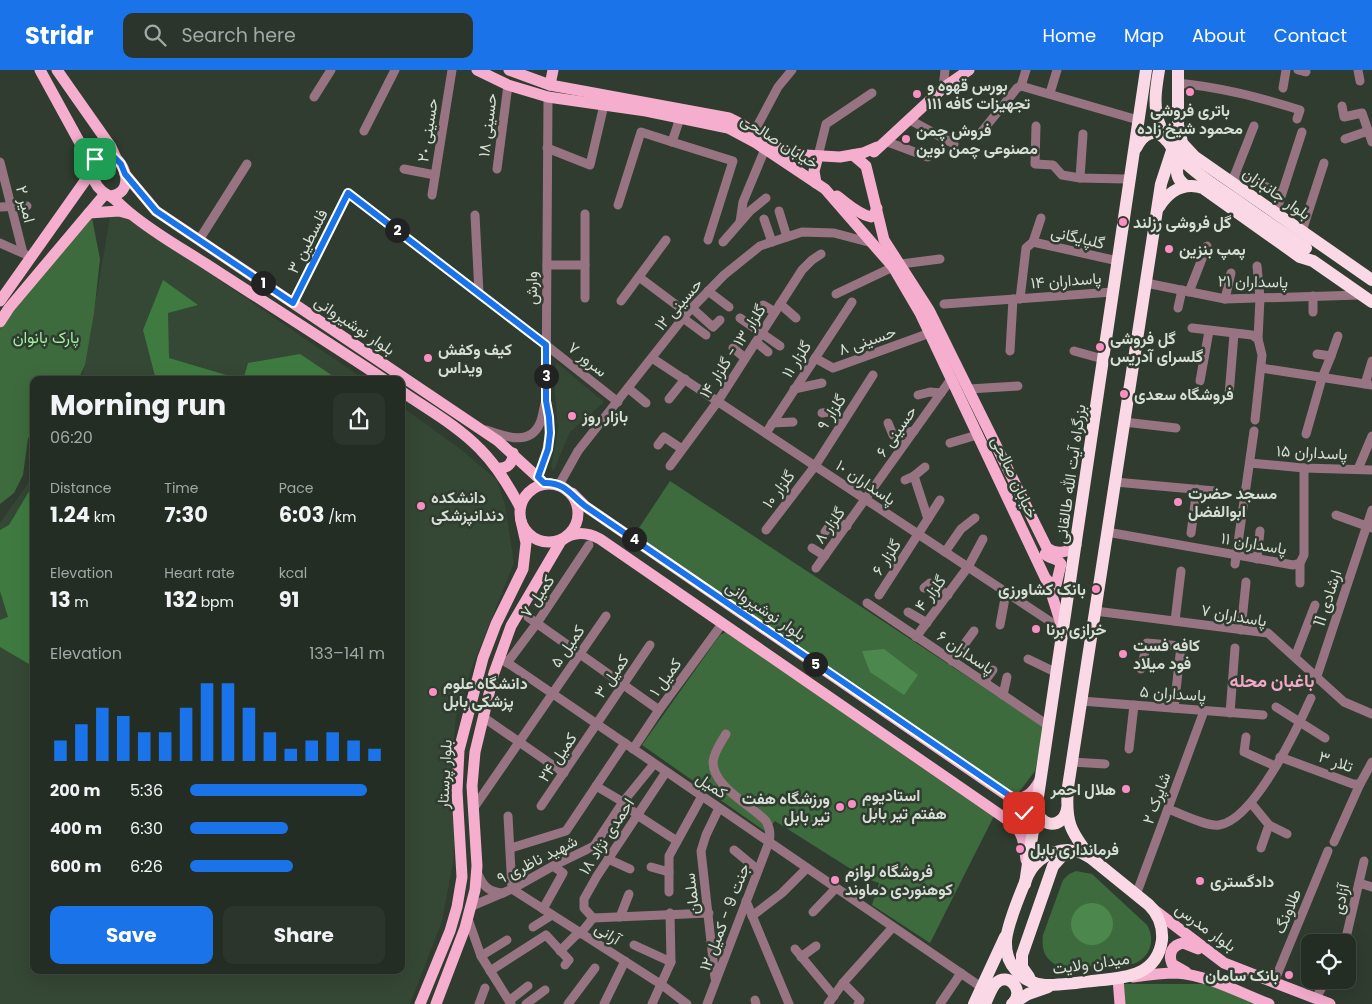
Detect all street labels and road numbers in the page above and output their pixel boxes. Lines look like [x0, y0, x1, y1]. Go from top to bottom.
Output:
street label: حسینی ۱۸ [472, 92, 503, 158]
street label: حسینی ٢٠ [411, 96, 444, 164]
street label: خيابان صالحی [736, 108, 823, 175]
street label: بلوار جانبازان [1238, 161, 1315, 225]
street label: امیر ۲ [10, 183, 41, 225]
street label: فلسطین ۳ [281, 205, 333, 277]
street label: گلپایگانی [1049, 220, 1107, 255]
street label: پاسداران ۱۴ [1030, 267, 1102, 294]
street label: پاسداران ۲۱ [1218, 269, 1288, 294]
street label: وارش [520, 271, 543, 305]
street label: حسینی ۱۲ [649, 273, 708, 336]
street label: بلوار نوشیروانی [310, 290, 400, 361]
street label: گلزار ۱۳ - گلزار ۱۴ [693, 300, 771, 403]
street label: حسینی ۸ [835, 320, 899, 361]
street label: سرور ۷ [563, 336, 612, 382]
street label: گلزار ١١ [776, 336, 817, 382]
street label: گلزار ٩ [811, 390, 852, 435]
street label: حسینی ۶ [870, 401, 923, 462]
street label: بزرگراه آیت الله طالقانی [1049, 403, 1092, 545]
street label: خیابان صالحی [985, 432, 1044, 522]
street label: پاسداران ۱۵ [1276, 439, 1348, 466]
street label: پاسداران ١٠ [831, 454, 900, 511]
street label: گلزار ۱۰ [757, 466, 800, 513]
street label: گلزار ۸ [808, 502, 851, 548]
street label: پاسداران ١١ [1219, 526, 1289, 561]
street label: گلزار ۶ [866, 535, 907, 580]
street label: ارشادی 11 [1308, 567, 1347, 629]
street label: کمیل ۷ [515, 570, 560, 622]
street label: گلزار ۴ [909, 570, 952, 616]
street label: بلوار نوشیروانی [721, 575, 811, 646]
street label: پاسداران ۷ [1199, 598, 1269, 633]
street label: کمیل ۵ [544, 620, 590, 672]
street label: پاسداران ۶ [932, 625, 999, 680]
street label: کمیل ۳ [588, 650, 634, 703]
street label: کمیل ۱ [644, 653, 687, 701]
street label: پاسداران ۵ [1139, 680, 1207, 707]
street label: کمیل ۲۴ [532, 728, 582, 787]
street label: بلوار پرستار [431, 739, 458, 810]
street label: تلار ۳ [1315, 745, 1356, 778]
street label: کمیل [691, 767, 732, 804]
street label: شاپرک ۲ [1136, 769, 1176, 827]
street label: احمدی نژاد ۱۸ [573, 793, 640, 879]
street label: شهید ناظری ۹ [493, 829, 582, 890]
street label: جنت 9 - کمیل ۱۲ [693, 860, 756, 974]
street label: سلمان [678, 872, 705, 916]
street label: آزادی [1326, 880, 1355, 917]
street label: طلاونگ [1268, 885, 1307, 937]
street label: بلوار مدرس [1170, 897, 1241, 957]
street label: آرانی [590, 917, 626, 951]
street label: میدان ولایت [1051, 947, 1131, 980]

